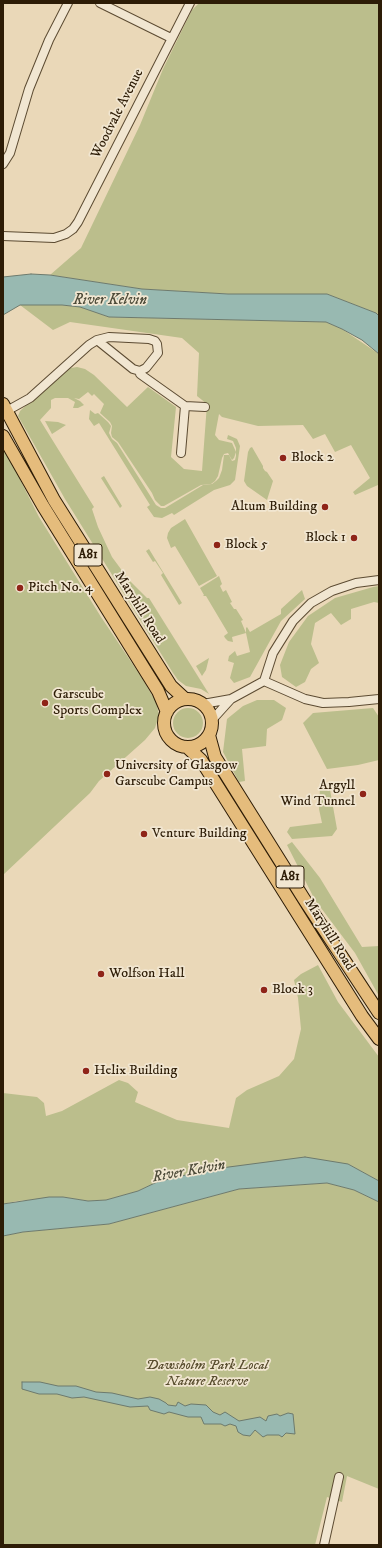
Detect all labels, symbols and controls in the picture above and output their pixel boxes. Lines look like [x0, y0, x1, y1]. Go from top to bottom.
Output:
street label: Woodvale Avenue [88, 66, 148, 162]
water label: River Kelvin [73, 292, 147, 310]
place label: Block 2 [291, 450, 334, 466]
marker: Block 2 [278, 453, 288, 463]
place label: Altum Building [231, 499, 317, 515]
marker: Altum Building [320, 502, 330, 512]
place label: Block 1 [305, 530, 346, 546]
marker: Block 1 [349, 533, 359, 543]
place label: Block 5 [225, 537, 268, 553]
marker: Block 5 [212, 540, 222, 550]
road number: A81 [74, 544, 102, 566]
street label: Maryhill Road [110, 569, 168, 647]
place label: Pitch No. 4 [28, 580, 93, 596]
marker: Pitch No. 4 [15, 583, 25, 593]
place label: Garscube Sports Complex [53, 687, 142, 720]
marker: Garscube Sports Complex [40, 698, 50, 708]
place label: University of Glasgow Garscube Campus [115, 758, 237, 790]
marker: University of Glasgow Garscube Campus [102, 769, 112, 779]
place label: Argyll Wind Tunnel [280, 778, 355, 810]
marker: Argyll Wind Tunnel [358, 789, 368, 799]
place label: Venture Building [152, 826, 247, 842]
marker: Venture Building [139, 829, 149, 839]
road number: A81 [276, 866, 304, 888]
street label: Maryhill Road [300, 896, 358, 974]
place label: Wolfson Hall [109, 966, 184, 982]
marker: Wolfson Hall [96, 969, 106, 979]
place label: Block 3 [272, 982, 313, 998]
marker: Block 3 [259, 985, 269, 995]
place label: Helix Building [94, 1063, 177, 1079]
marker: Helix Building [81, 1066, 91, 1076]
water label: River Kelvin [151, 1157, 227, 1187]
park label: Dawsholm Park Local Nature Reserve [146, 1358, 268, 1390]

